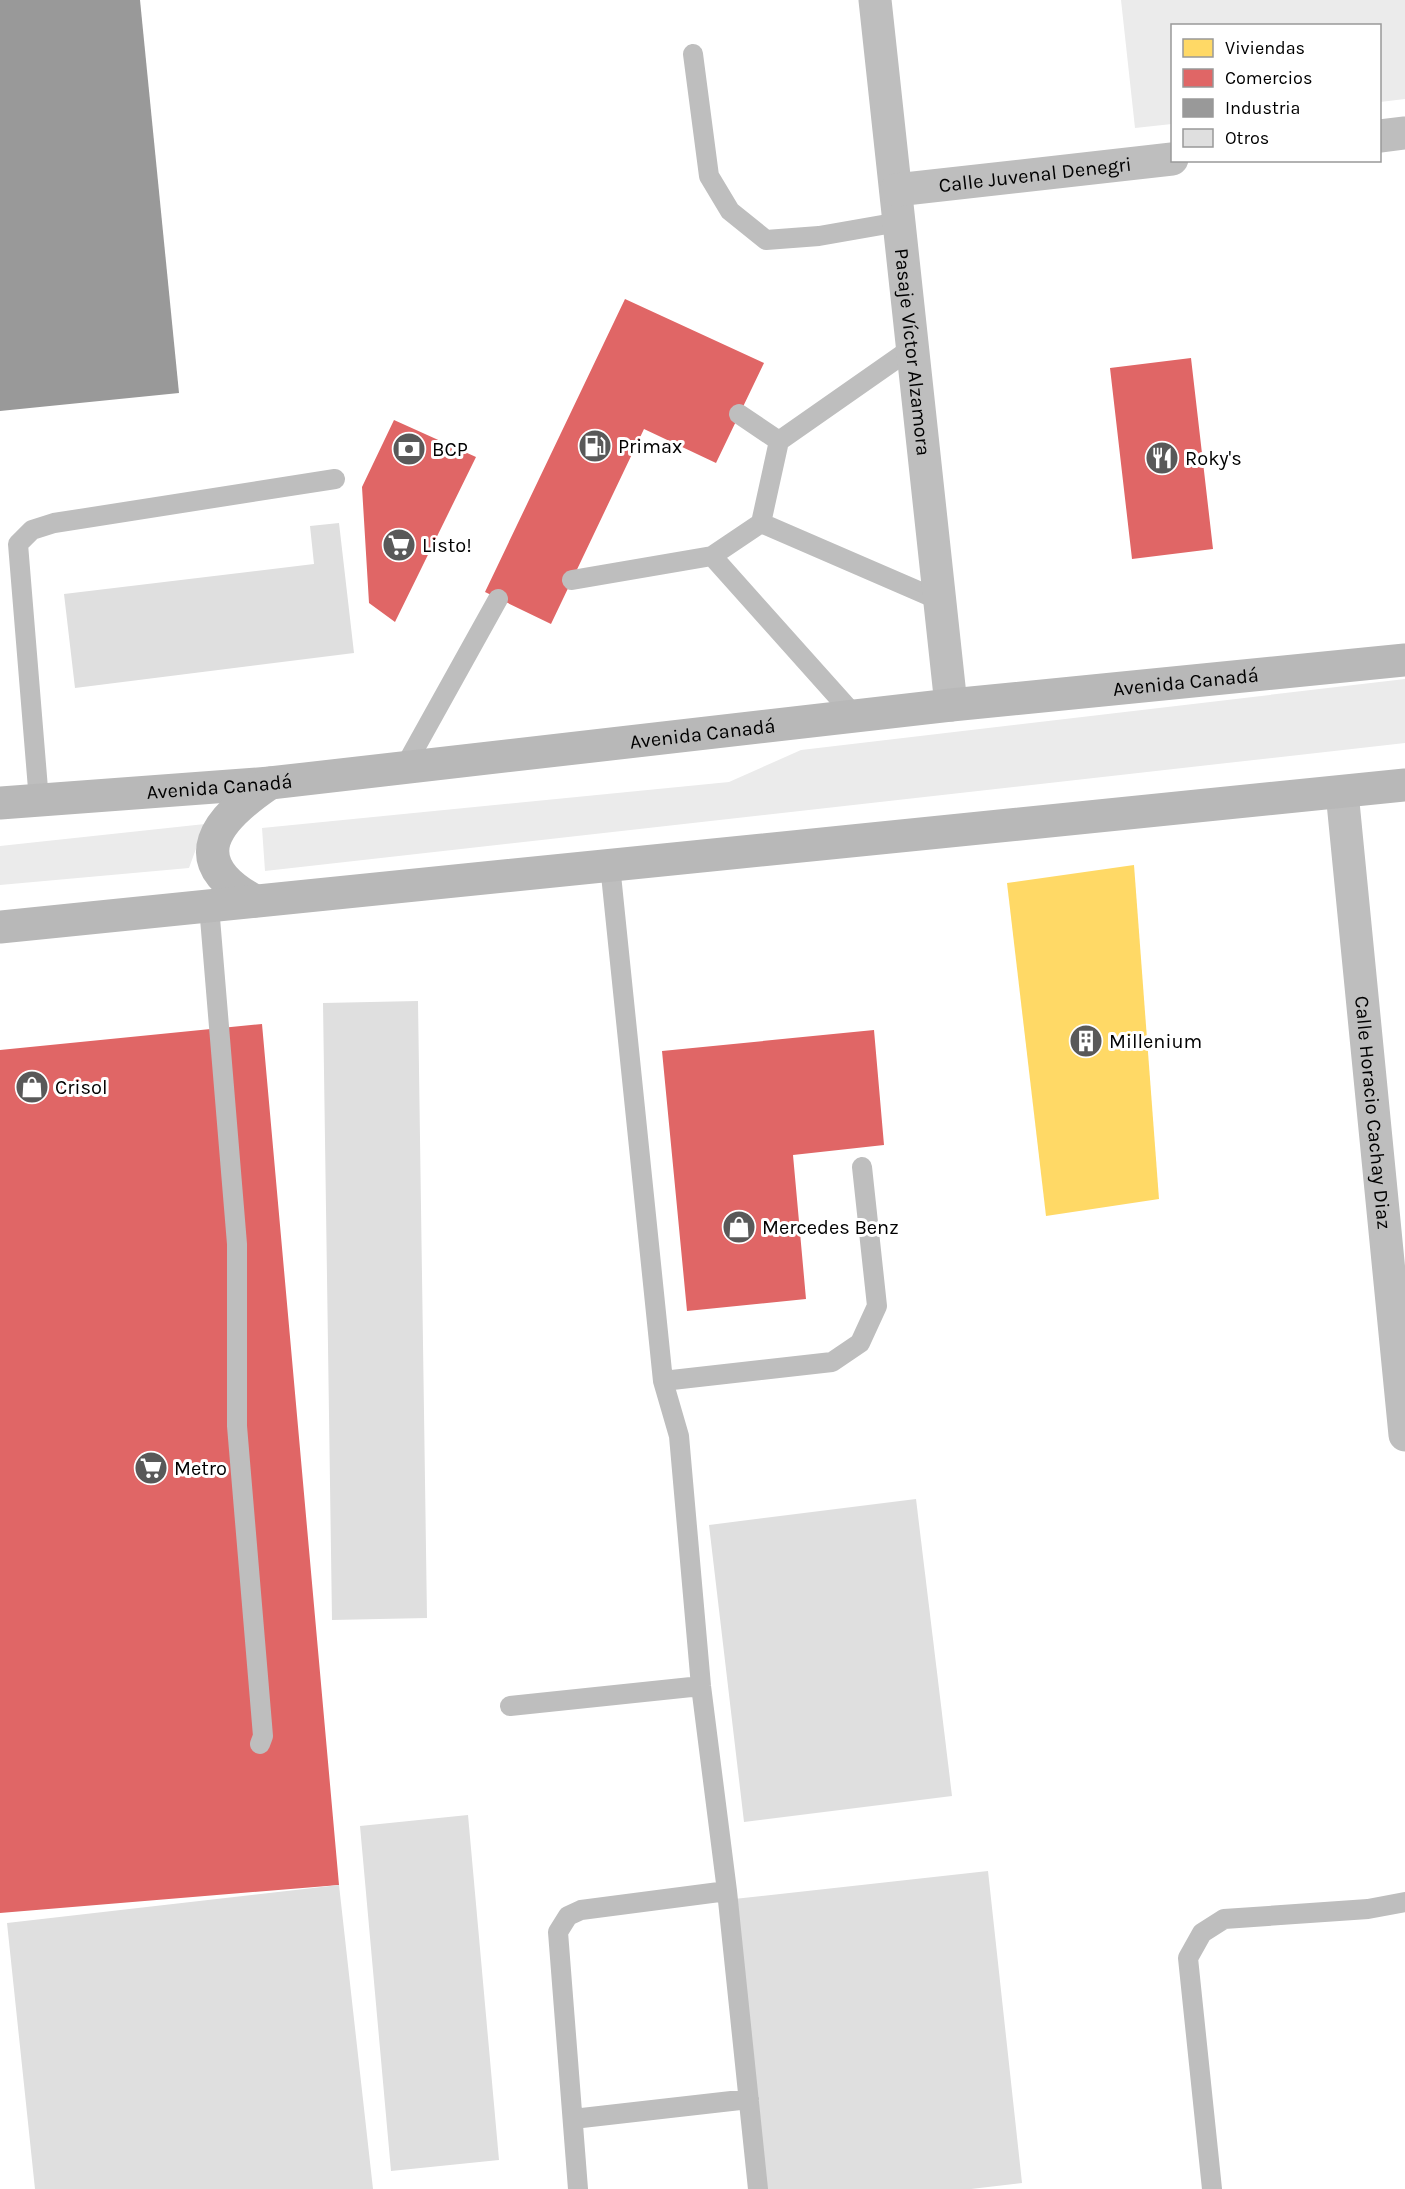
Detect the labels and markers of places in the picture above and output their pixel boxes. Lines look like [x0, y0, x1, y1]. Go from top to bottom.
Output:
fuel station icon: Primax [577, 428, 613, 464]
bank icon: BCP [391, 431, 427, 467]
place label: Primax [618, 435, 682, 458]
place label: BCP [432, 438, 468, 461]
restaurant icon: Roky's [1144, 440, 1180, 476]
place label: Roky's [1185, 447, 1242, 470]
supermarket icon: Listo! [381, 527, 417, 563]
place label: Listo! [422, 534, 472, 557]
building icon: Millenium [1068, 1023, 1104, 1059]
place label: Millenium [1109, 1030, 1202, 1053]
shop icon: Crisol [14, 1069, 50, 1105]
place label: Crisol [55, 1076, 108, 1099]
shop icon: Mercedes Benz [721, 1209, 757, 1245]
place label: Mercedes Benz [762, 1216, 899, 1239]
supermarket icon: Metro [133, 1450, 169, 1486]
place label: Metro [174, 1457, 227, 1480]

